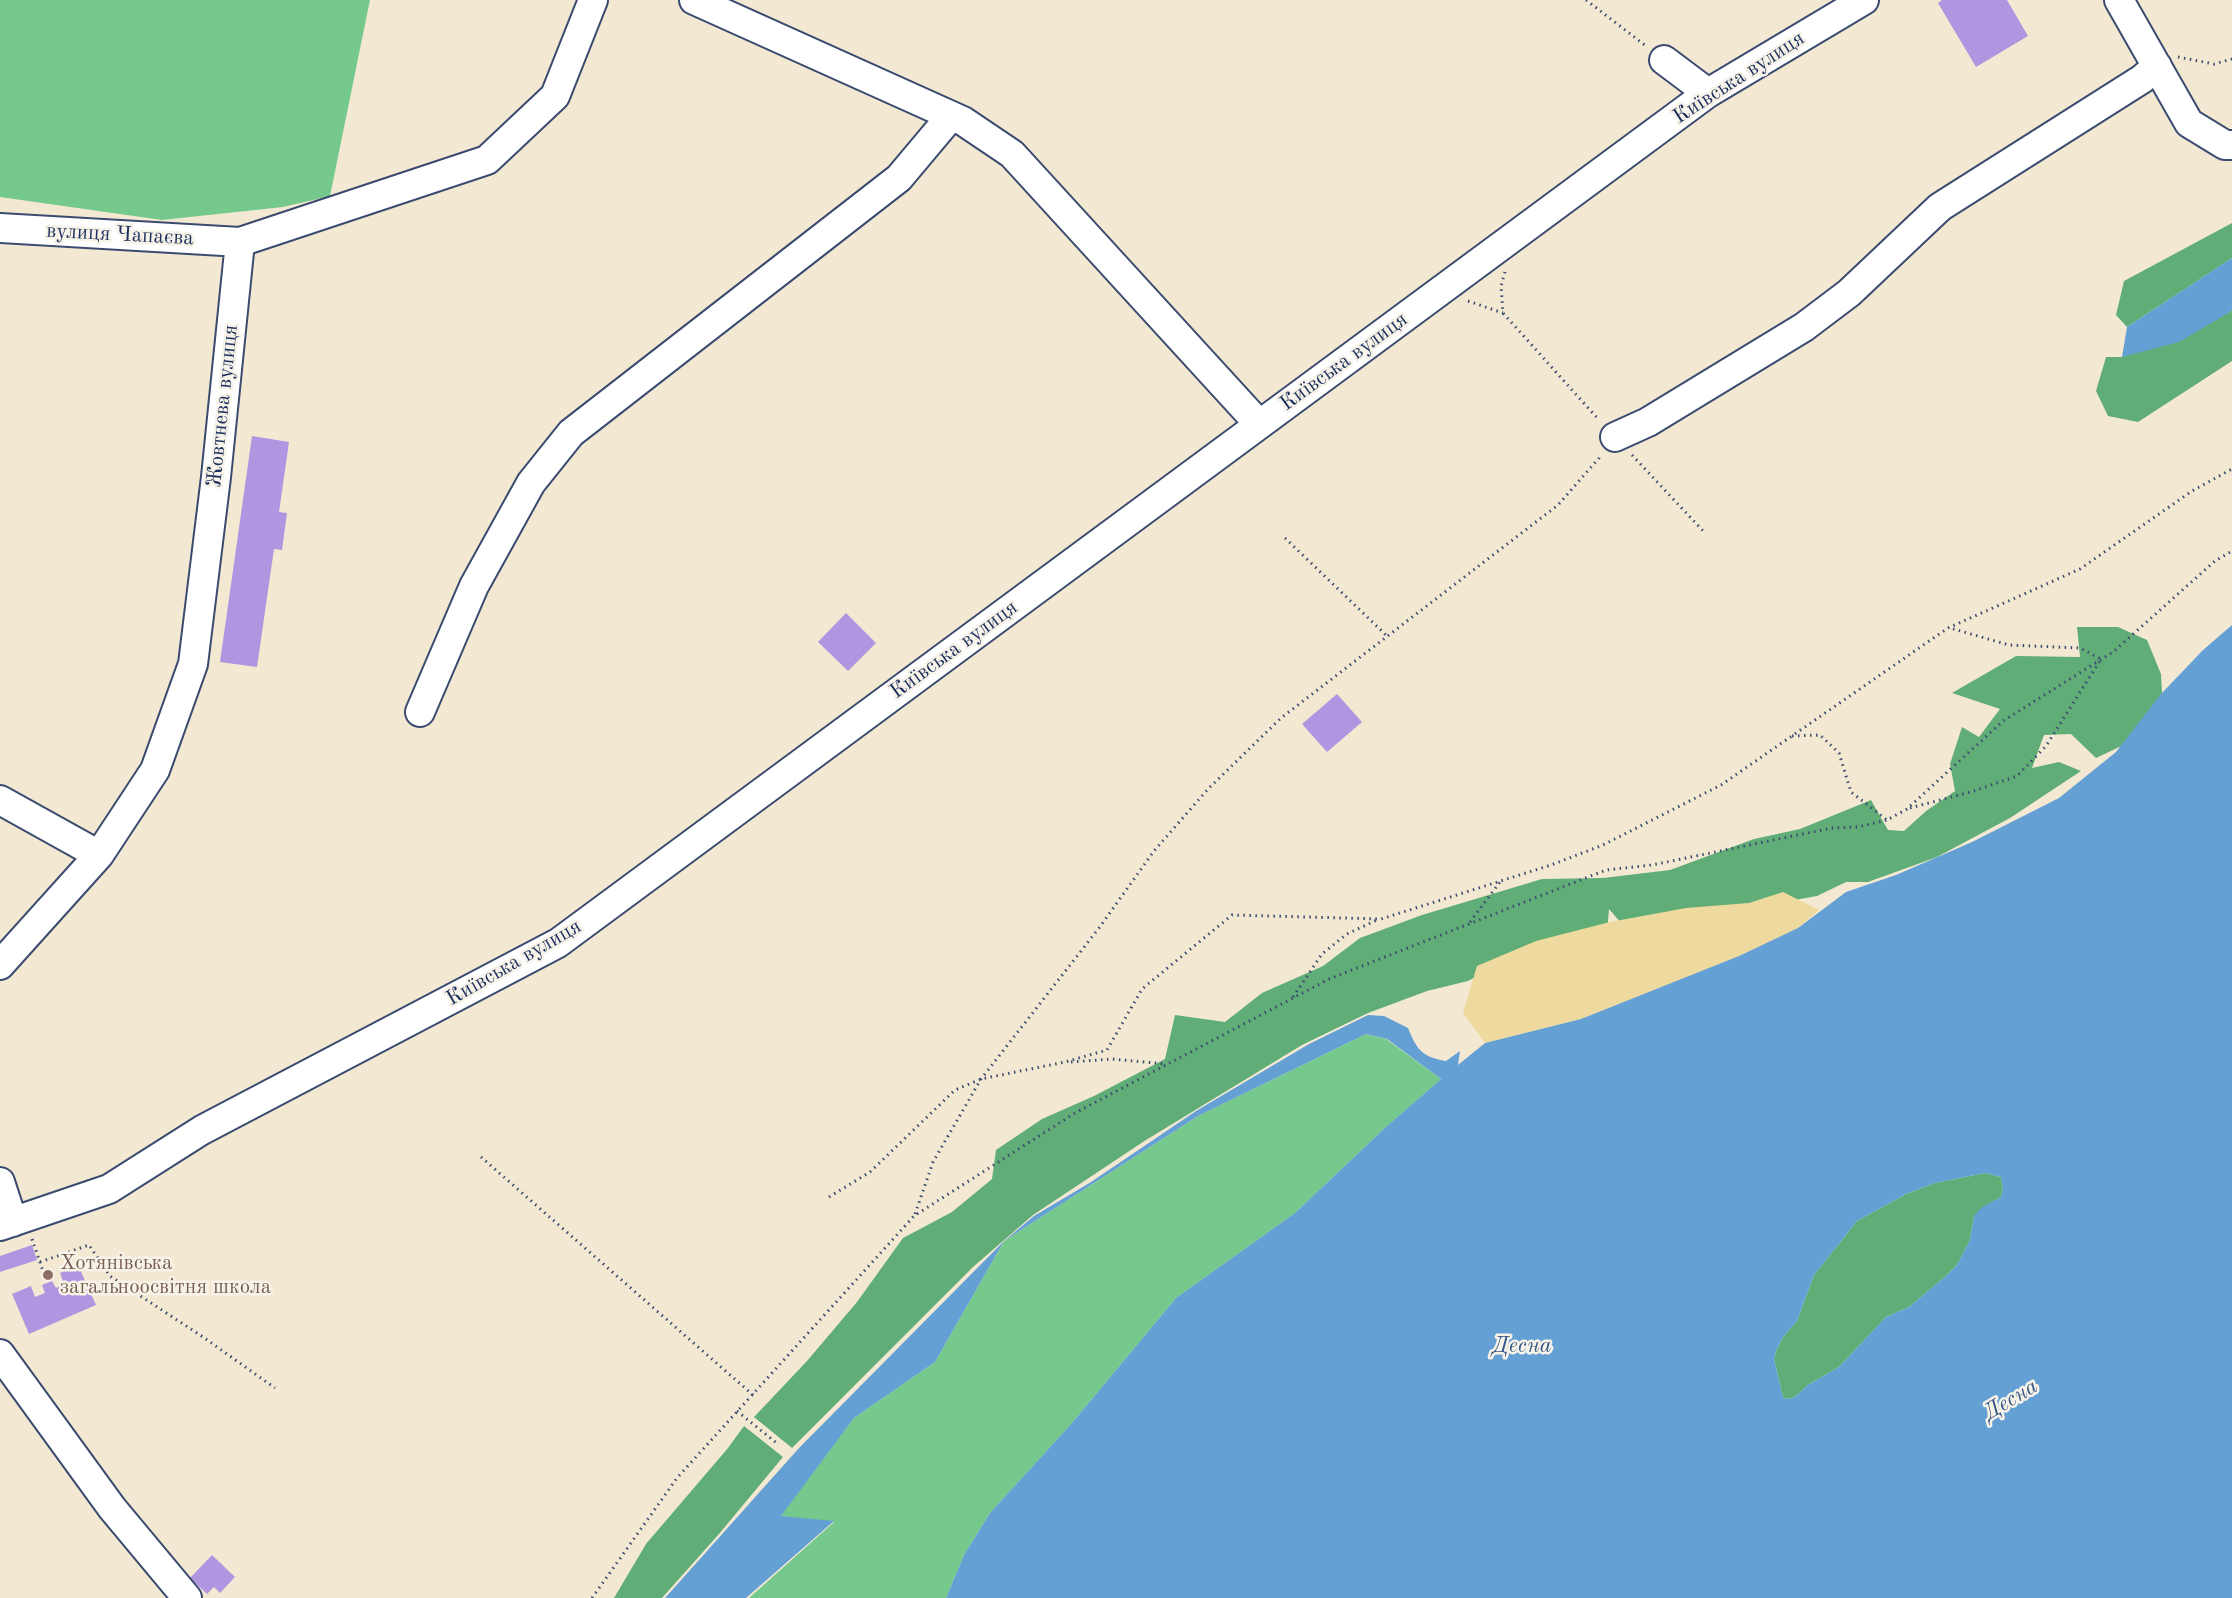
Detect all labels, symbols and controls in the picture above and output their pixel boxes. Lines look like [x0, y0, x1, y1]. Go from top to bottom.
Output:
street label: Київська вулиця [1669, 26, 1809, 130]
street label: вулиця Чапаєва [46, 219, 194, 251]
street label: Київська вулиця [1275, 307, 1413, 417]
street label: Жовтнева вулиця [202, 323, 244, 489]
street label: Київська вулиця [885, 595, 1023, 705]
street label: Київська вулиця [442, 914, 586, 1012]
place label: Хотянівська загальноосвітня школа [60, 1250, 271, 1300]
marker: Хотянівська загальноосвітня школа [41, 1268, 55, 1282]
water label: Десна [1493, 1333, 1551, 1359]
water label: Десна [1979, 1374, 2043, 1426]

